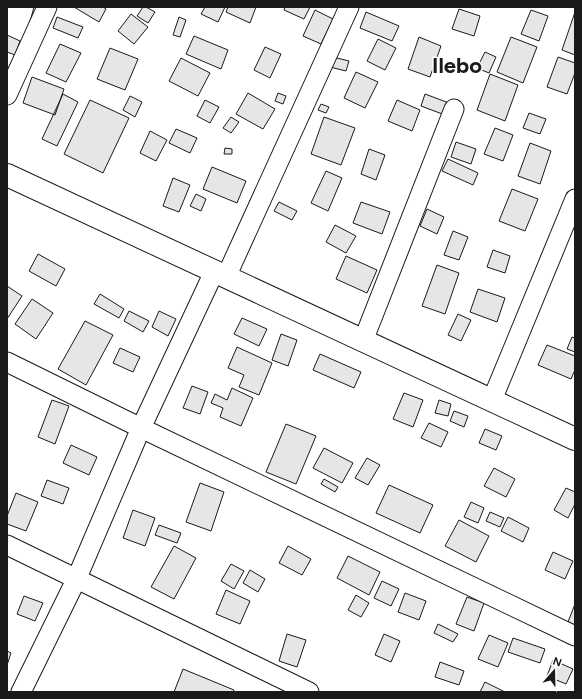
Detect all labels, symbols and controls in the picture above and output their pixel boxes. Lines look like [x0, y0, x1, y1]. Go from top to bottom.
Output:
district label: Ilebo [432, 52, 482, 79]
north arrow [534, 651, 574, 691]
text: N [551, 655, 563, 670]

